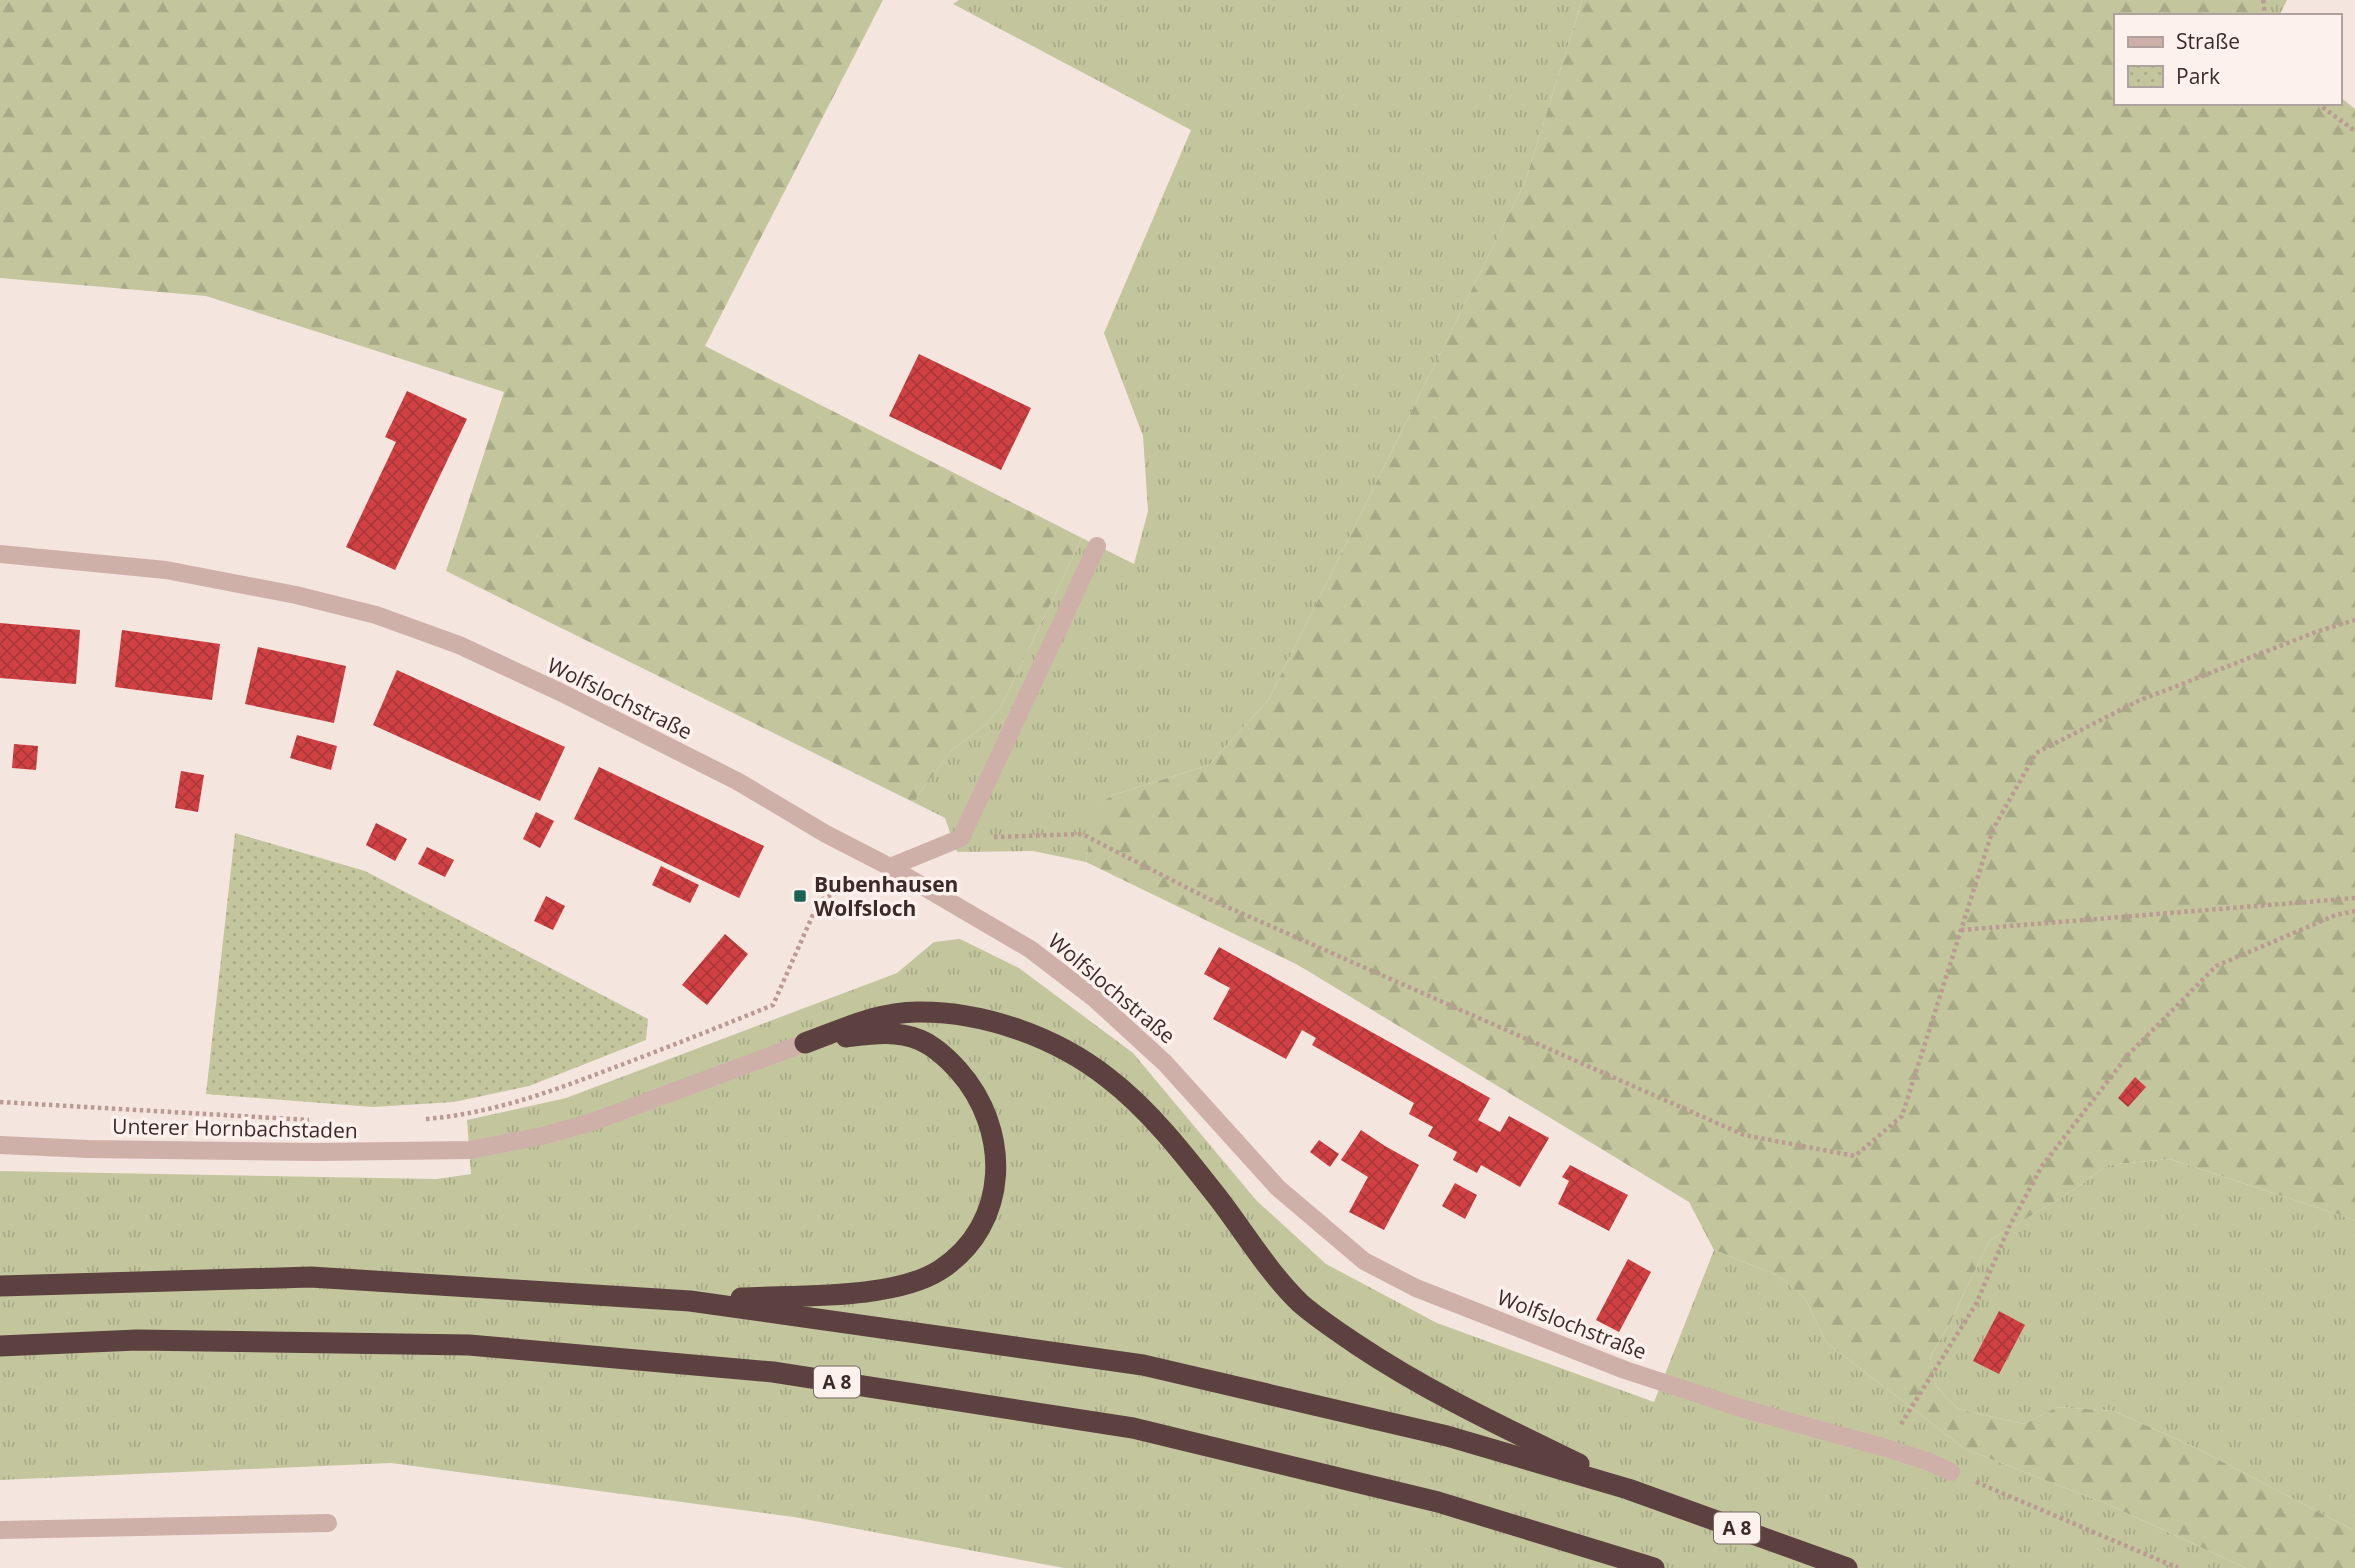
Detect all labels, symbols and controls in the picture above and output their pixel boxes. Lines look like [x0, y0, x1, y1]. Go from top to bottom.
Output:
legend [2114, 14, 2341, 105]
text: Straße [2176, 27, 2240, 55]
text: Park [2176, 62, 2220, 90]
street label: Wolfslochstraße [543, 651, 697, 745]
place label: Bubenhausen Wolfsloch [814, 870, 958, 922]
marker: Bubenhausen Wolfsloch [792, 888, 808, 904]
street label: Wolfslochstraße [1043, 927, 1181, 1049]
street label: Unterer Hornbachstaden [112, 1112, 358, 1144]
street label: Wolfslochstraße [1493, 1283, 1651, 1365]
road number: A 8 [814, 1366, 860, 1398]
road number: A 8 [1714, 1512, 1760, 1544]

